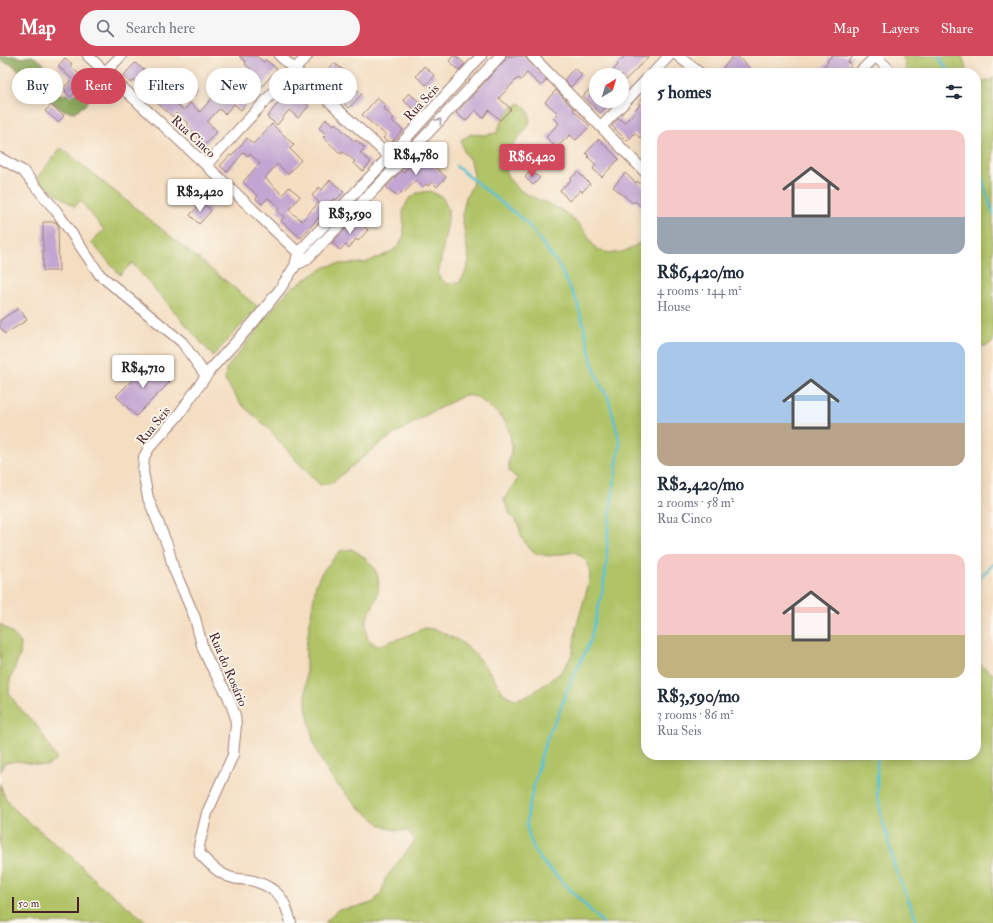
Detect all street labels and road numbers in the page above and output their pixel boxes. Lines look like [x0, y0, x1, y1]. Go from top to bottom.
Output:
street label: Rua Seis [401, 81, 443, 124]
street label: Rua Cinco [168, 112, 219, 161]
street label: Rua Seis [134, 403, 174, 448]
street label: Rua do Rosário [205, 630, 251, 709]

